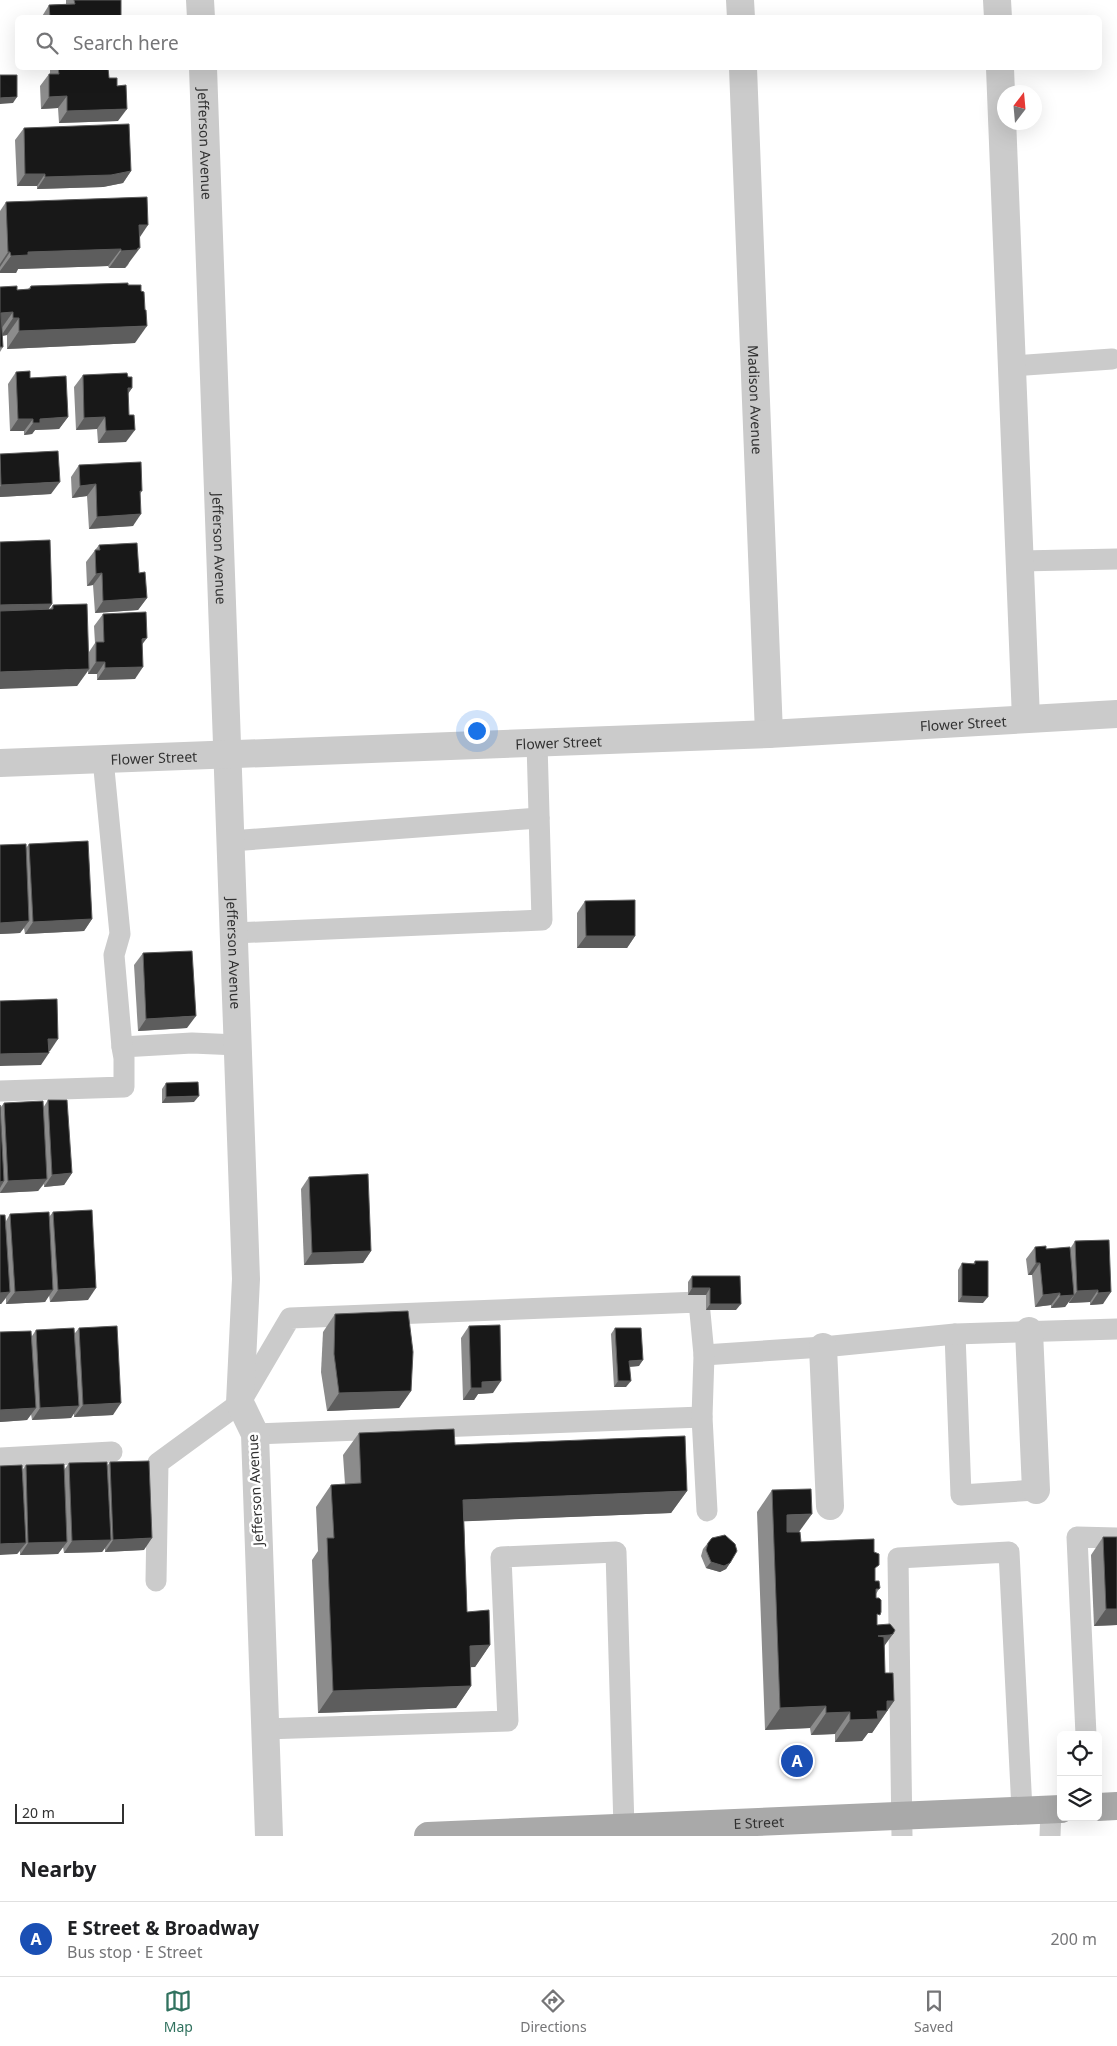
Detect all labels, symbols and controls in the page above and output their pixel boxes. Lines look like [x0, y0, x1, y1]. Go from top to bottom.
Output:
search box [15, 15, 1102, 70]
icon: search [33, 29, 61, 57]
text: Search here [73, 30, 179, 56]
north arrow [997, 85, 1042, 130]
street label: Jefferson Avenue [194, 86, 217, 200]
street label: Madison Avenue [744, 345, 768, 455]
street label: Jefferson Avenue [209, 491, 232, 605]
street label: Flower Street [919, 711, 1007, 735]
your location [464, 718, 490, 744]
street label: Flower Street [515, 731, 602, 753]
street label: Flower Street [110, 746, 198, 768]
street label: Jefferson Avenue [223, 895, 246, 1010]
street label: Jefferson Avenue [243, 1434, 268, 1548]
map controls [1057, 1731, 1102, 1821]
button: locate [1057, 1731, 1102, 1776]
pin: A [781, 1742, 813, 1780]
button: layers [1057, 1776, 1102, 1821]
scale bar [15, 1801, 124, 1824]
text: 20 m [22, 1803, 55, 1822]
street label: E Street [733, 1811, 784, 1832]
text: Nearby [20, 1855, 96, 1883]
text: E Street & Broadway [67, 1915, 259, 1941]
text: A [30, 1928, 42, 1950]
text: 200 m [1050, 1928, 1097, 1950]
text: Bus stop · E Street [67, 1941, 202, 1963]
tab: Map [164, 1987, 193, 2036]
tab: Directions [520, 1987, 587, 2036]
tab: Saved [914, 1987, 953, 2036]

